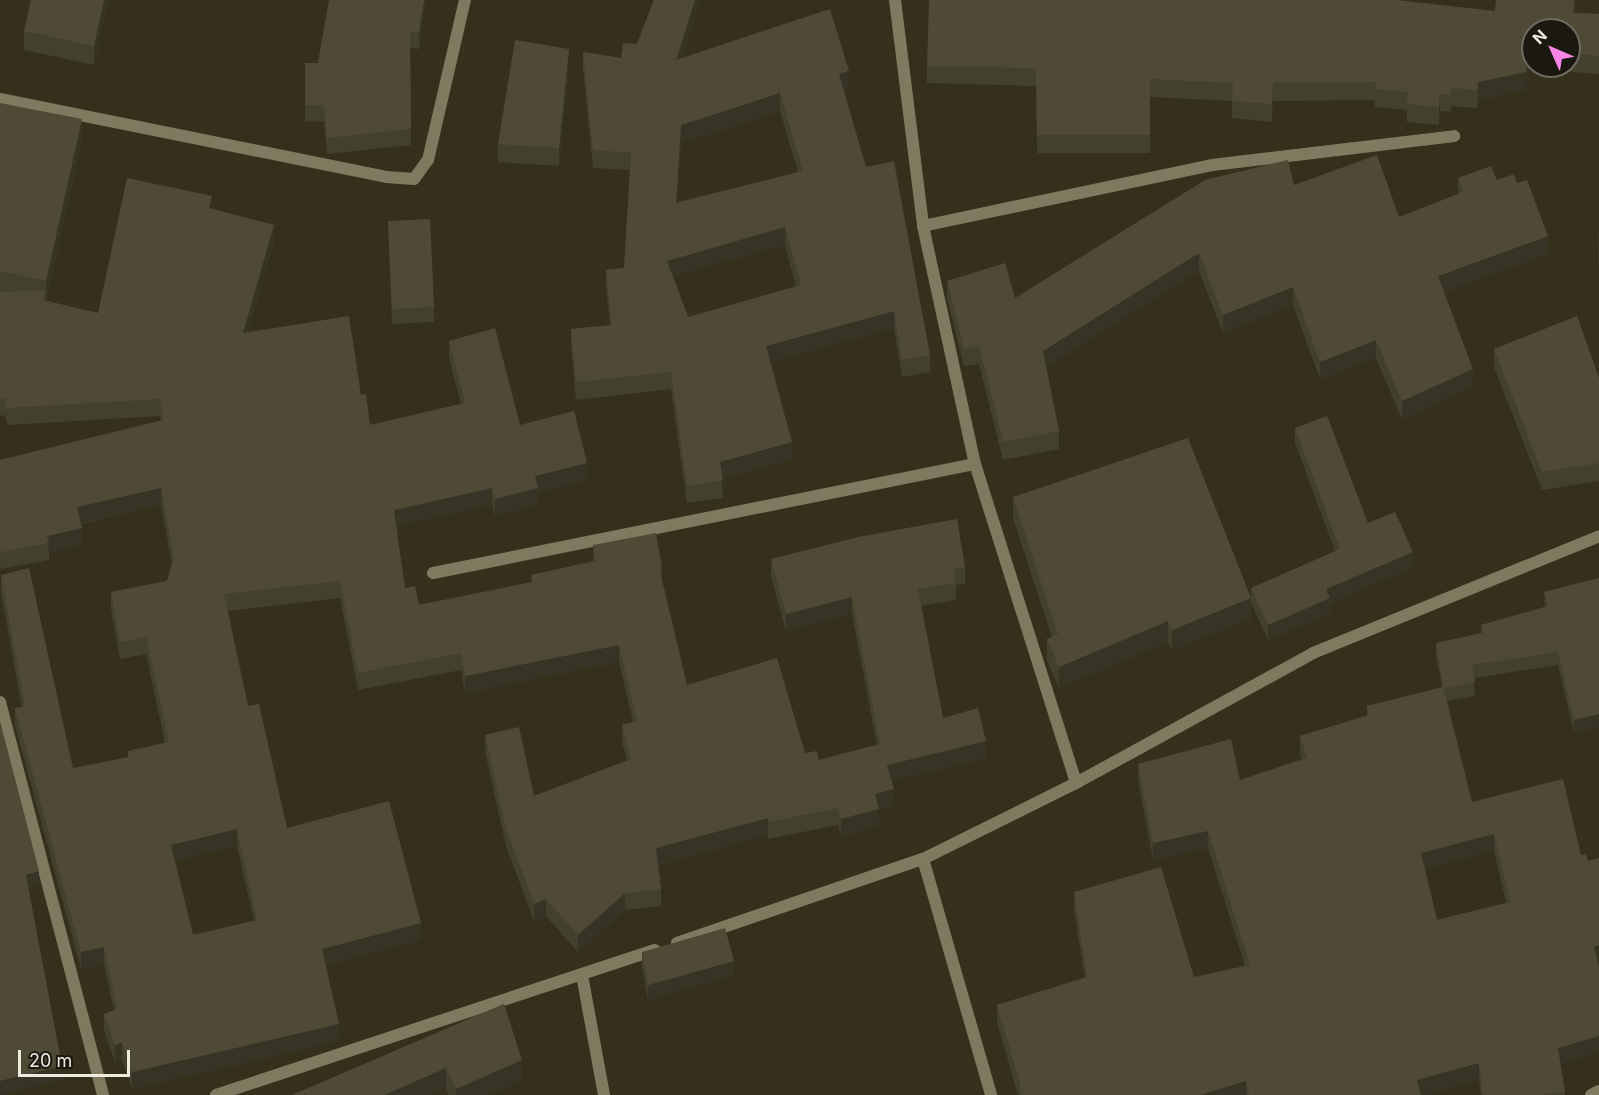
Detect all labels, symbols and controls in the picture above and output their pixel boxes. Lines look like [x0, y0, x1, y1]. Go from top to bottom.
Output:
north arrow [1521, 18, 1581, 78]
text: N [1528, 25, 1551, 48]
scale bar [21, 1038, 134, 1076]
text: 20 m [29, 1050, 72, 1071]

